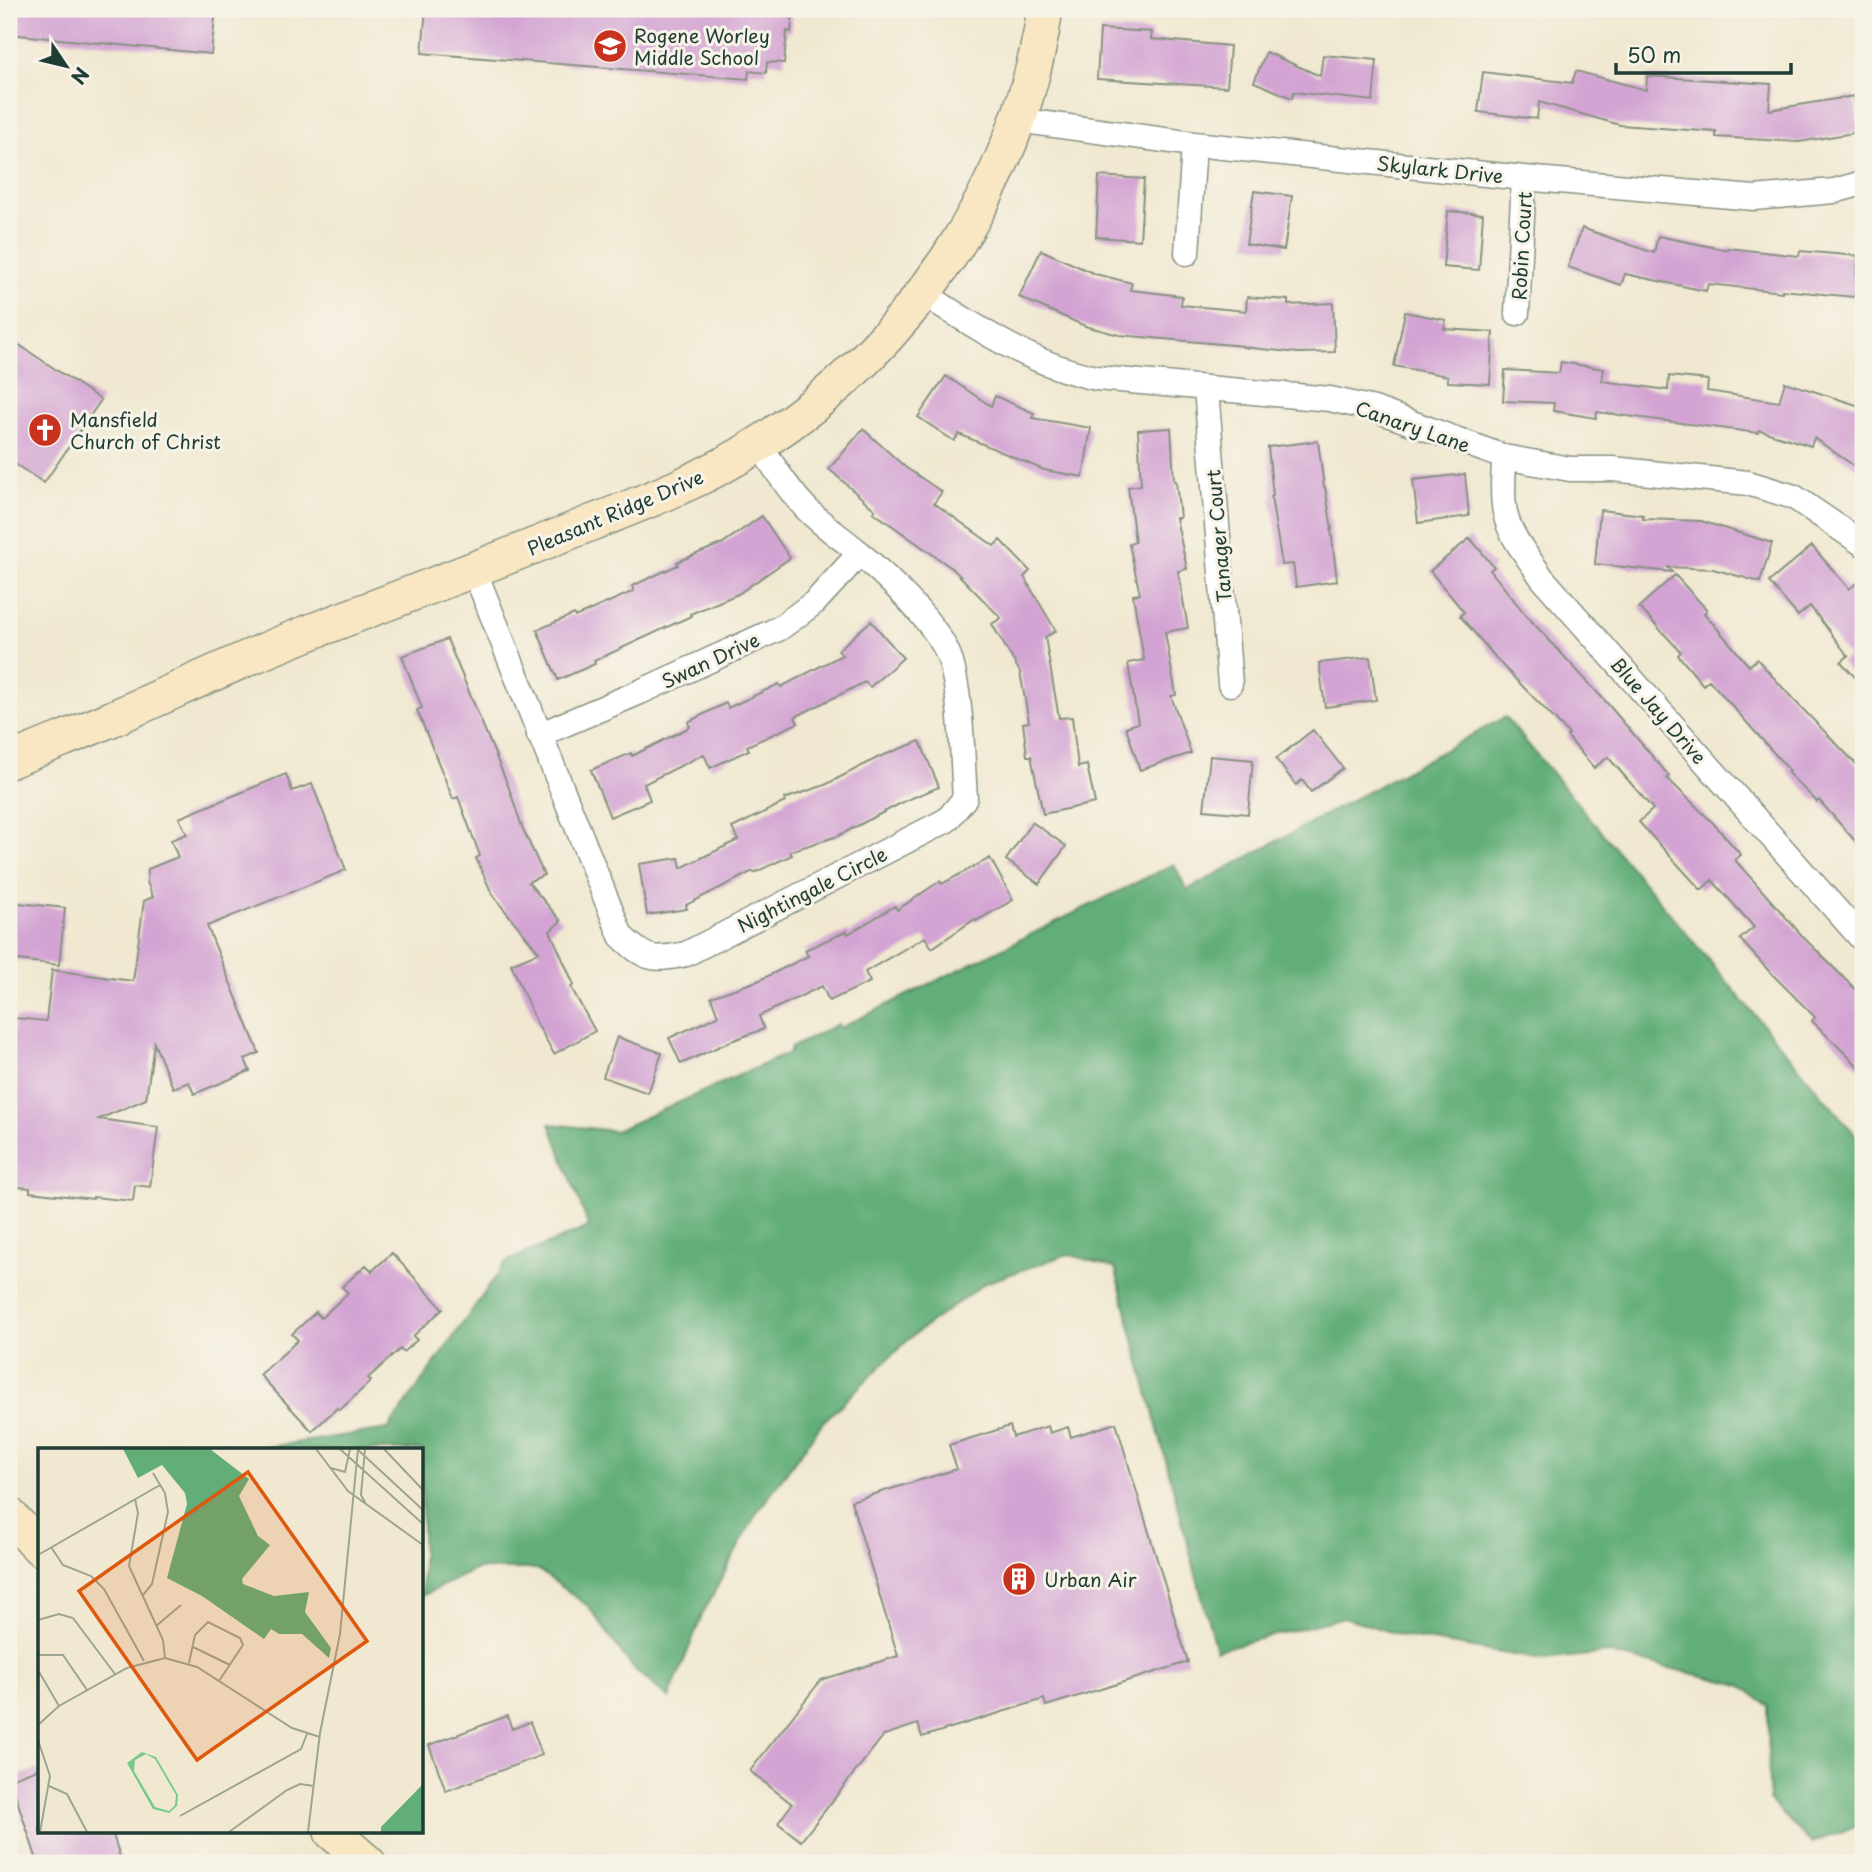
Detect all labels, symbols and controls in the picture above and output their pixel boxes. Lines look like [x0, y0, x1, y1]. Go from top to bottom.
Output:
place label: Rogene Worley Middle School [634, 21, 770, 71]
school or university icon: Rogene Worley Middle School [591, 27, 629, 65]
north arrow [32, 32, 102, 102]
scale bar [1616, 32, 1792, 76]
text: 50 m [1627, 38, 1681, 70]
text: N [65, 62, 97, 91]
street label: Skylark Drive [1375, 148, 1505, 190]
street label: Robin Court [1504, 191, 1538, 301]
street label: Canary Lane [1352, 393, 1474, 459]
place label: Mansfield Church of Christ [70, 405, 221, 455]
church icon: Mansfield Church of Christ [26, 411, 64, 449]
street label: Pleasant Ridge Drive [522, 462, 708, 562]
street label: Tanager Court [1198, 468, 1238, 604]
street label: Swan Drive [656, 625, 764, 695]
street label: Blue Jay Drive [1604, 650, 1714, 770]
street label: Nightingale Circle [732, 839, 892, 939]
inset map [38, 1448, 424, 1834]
building icon: Urban Air [1000, 1560, 1038, 1598]
place label: Urban Air [1044, 1565, 1137, 1593]

